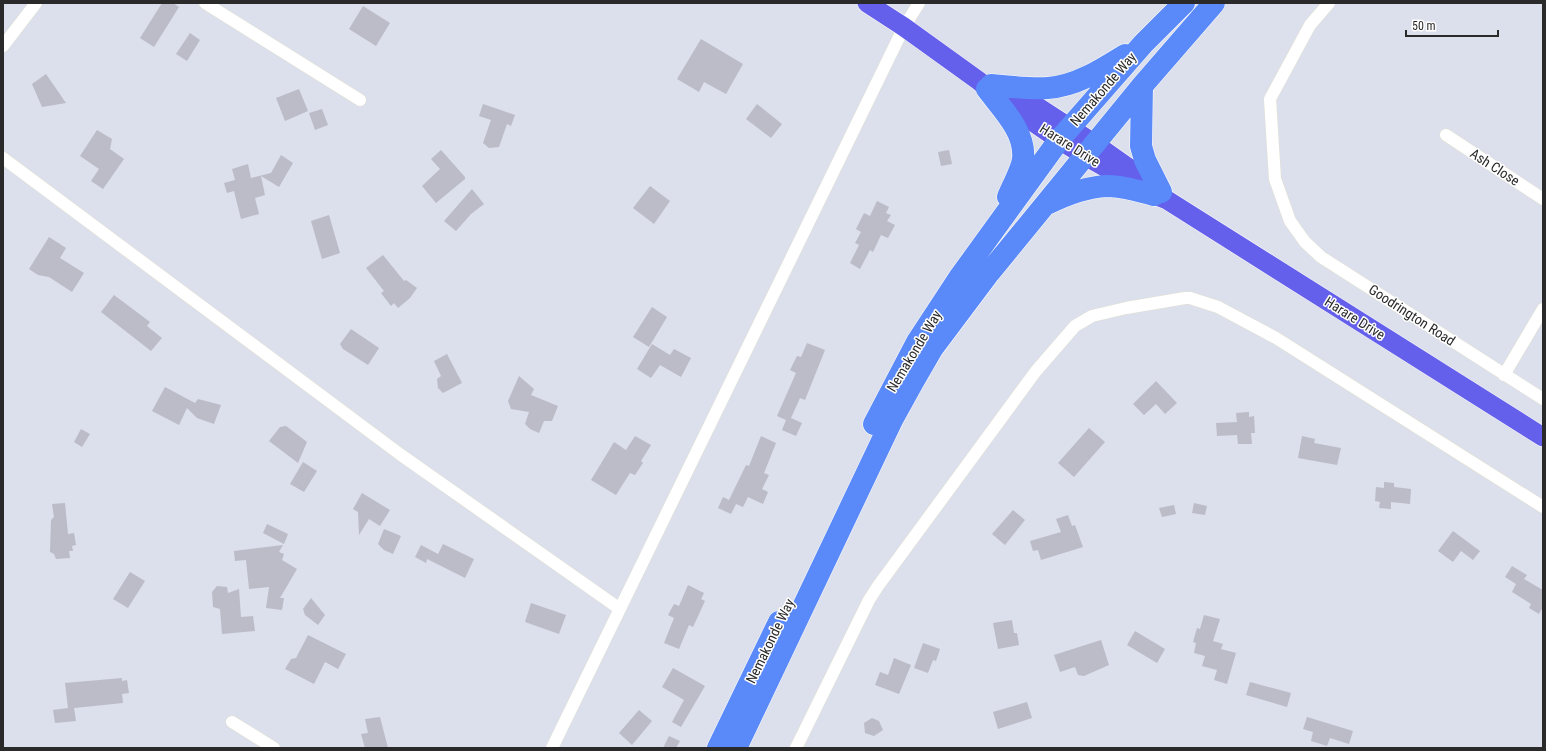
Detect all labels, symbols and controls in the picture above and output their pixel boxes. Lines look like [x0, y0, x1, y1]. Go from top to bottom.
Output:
scale bar [1406, 12, 1498, 38]
text: 50 m [1412, 19, 1436, 33]
street label: Nemakonde Way [1067, 49, 1139, 129]
street label: Harare Drive [1037, 120, 1103, 170]
street label: Ash Close [1467, 145, 1523, 189]
street label: Goodrington Road [1366, 281, 1458, 349]
street label: Harare Drive [1322, 293, 1388, 343]
street label: Nemakonde Way [883, 307, 945, 395]
street label: Nemakonde Way [743, 596, 797, 686]

